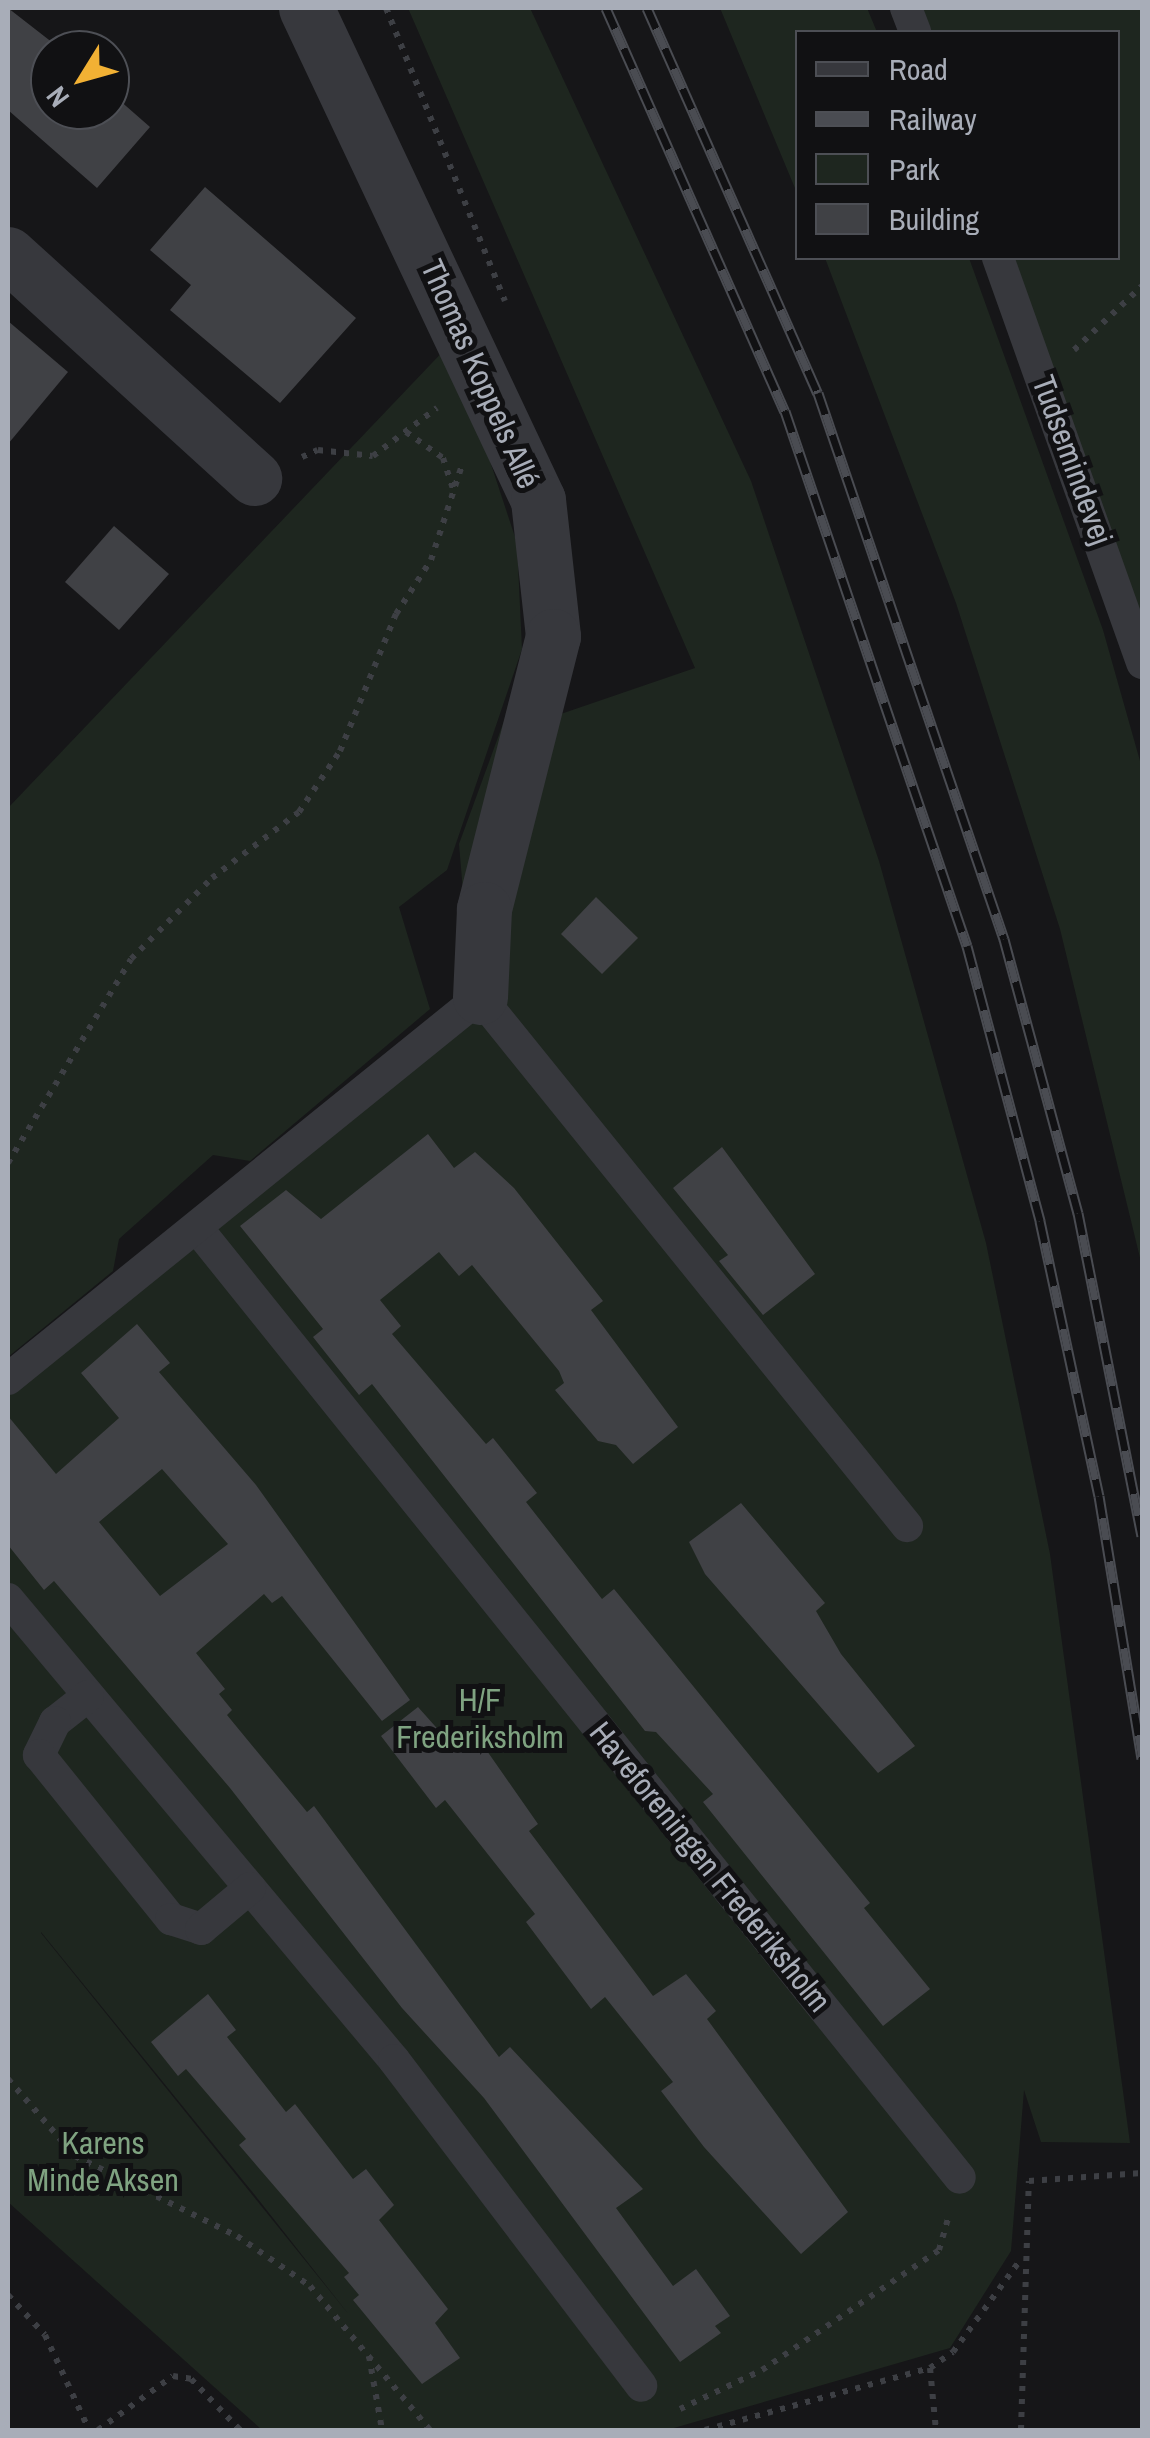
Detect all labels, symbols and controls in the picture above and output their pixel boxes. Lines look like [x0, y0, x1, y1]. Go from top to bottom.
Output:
north arrow [30, 30, 130, 130]
legend [795, 30, 1120, 260]
text: Road [889, 49, 948, 89]
text: N [37, 79, 78, 115]
text: Railway [889, 99, 976, 139]
text: Park [889, 149, 940, 189]
text: Building [889, 199, 979, 239]
street label: Thomas Koppels Allé [412, 253, 548, 495]
street label: Tudsemindevej [1024, 370, 1120, 550]
park label: H/F Frederiksholm [396, 1682, 564, 1757]
street label: Haveforeningen Frederiksholm [581, 1714, 839, 2020]
park label: Karens Minde Aksen [26, 2125, 180, 2200]

